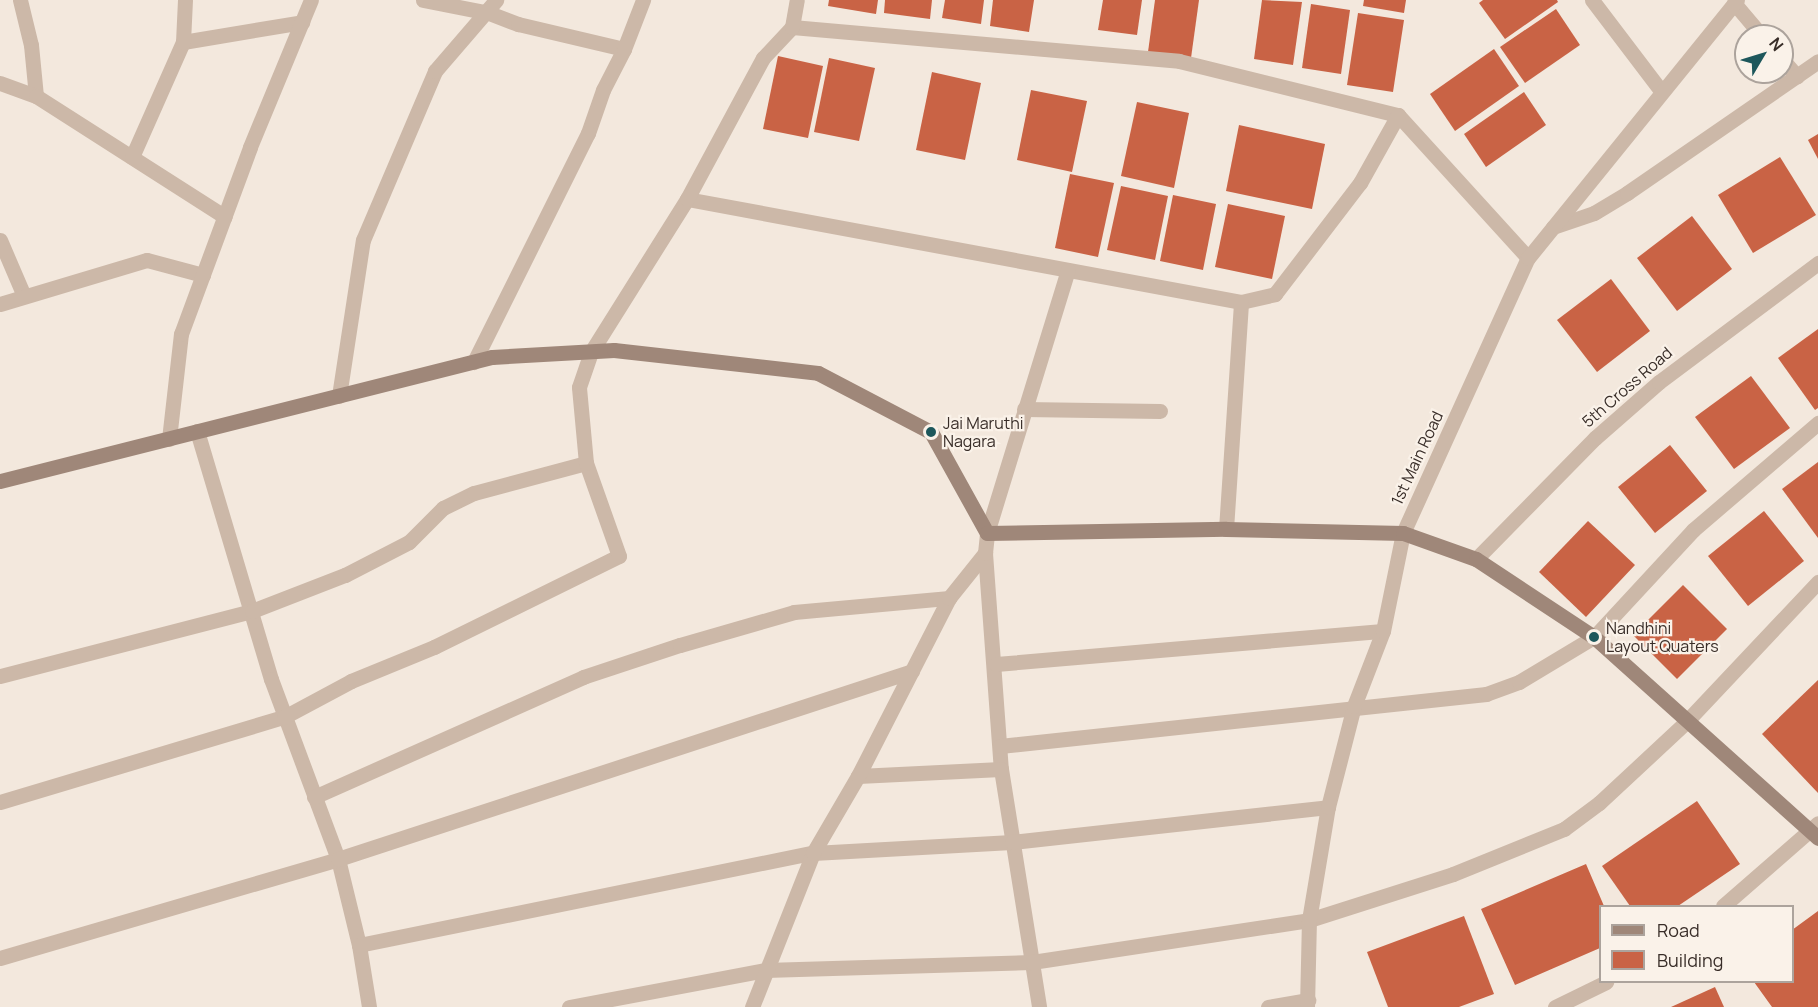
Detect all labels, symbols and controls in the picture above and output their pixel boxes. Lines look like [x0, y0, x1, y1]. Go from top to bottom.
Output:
north arrow [1734, 24, 1794, 84]
text: N [1764, 33, 1789, 55]
street label: 5th Cross Road [1578, 343, 1676, 431]
street label: 1st Main Road [1387, 408, 1447, 508]
place label: Jai Maruthi Nagara [943, 413, 1023, 451]
marker: Jai Maruthi Nagara [924, 425, 938, 439]
place label: Nandhini Layout Quaters [1606, 618, 1719, 656]
marker: Nandhini Layout Quaters [1587, 630, 1601, 644]
legend [1599, 905, 1794, 983]
text: Road [1657, 918, 1700, 942]
text: Building [1657, 948, 1723, 972]

